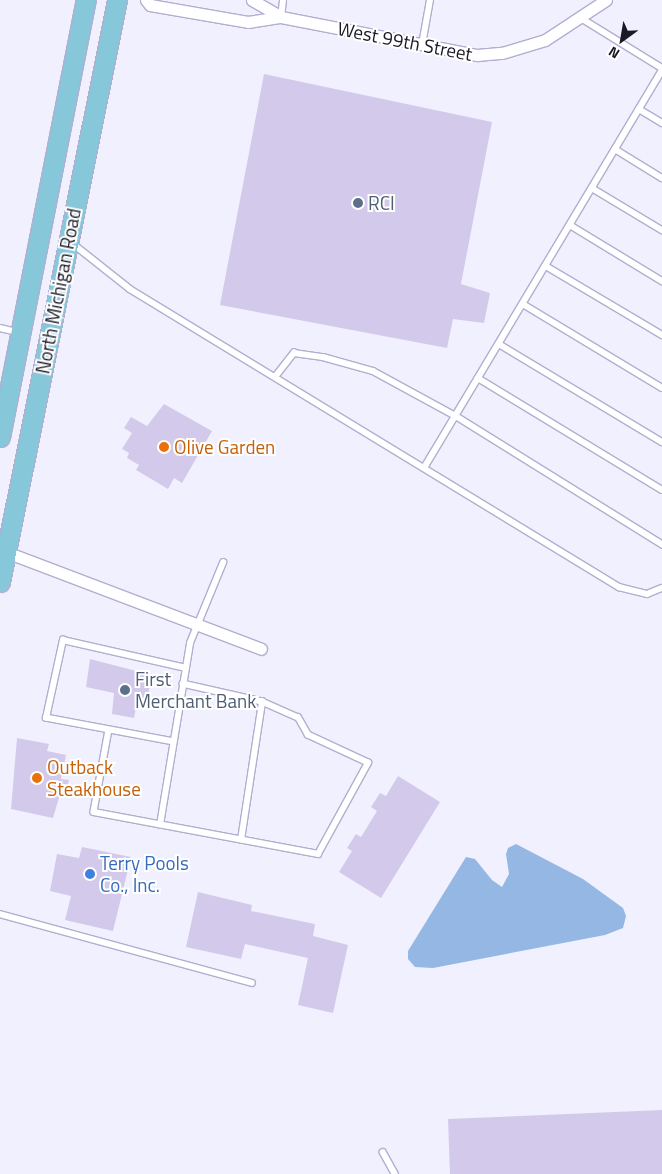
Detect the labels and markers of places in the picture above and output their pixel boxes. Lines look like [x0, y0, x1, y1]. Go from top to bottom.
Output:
place label: RCI [368, 192, 395, 214]
marker: RCI [352, 197, 364, 209]
place label: Olive Garden [174, 436, 275, 458]
marker: Olive Garden [158, 441, 170, 453]
place label: First Merchant Bank [135, 668, 256, 712]
marker: First Merchant Bank [119, 684, 131, 696]
place label: Outback Steakhouse [47, 756, 141, 800]
marker: Outback Steakhouse [31, 772, 43, 784]
place label: Terry Pools Co., Inc. [100, 852, 189, 896]
marker: Terry Pools Co., Inc. [84, 868, 96, 880]

